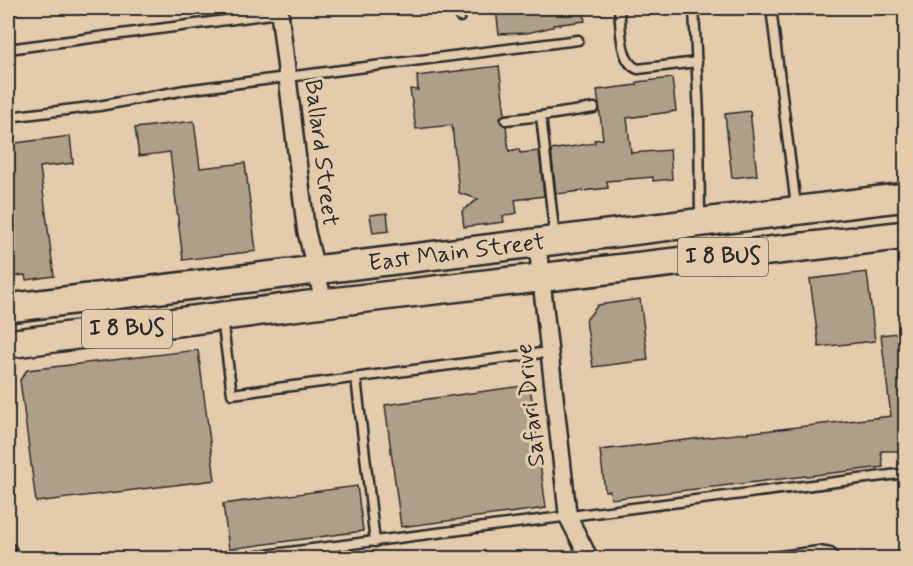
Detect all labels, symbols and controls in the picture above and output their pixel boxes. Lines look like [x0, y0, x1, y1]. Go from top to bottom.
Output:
street label: Ballard Street [297, 78, 345, 228]
street label: East Main Street [366, 226, 547, 279]
road number: I 8 BUS [678, 238, 768, 276]
road number: I 8 BUS [82, 310, 172, 348]
street label: Safari Drive [509, 342, 553, 468]

